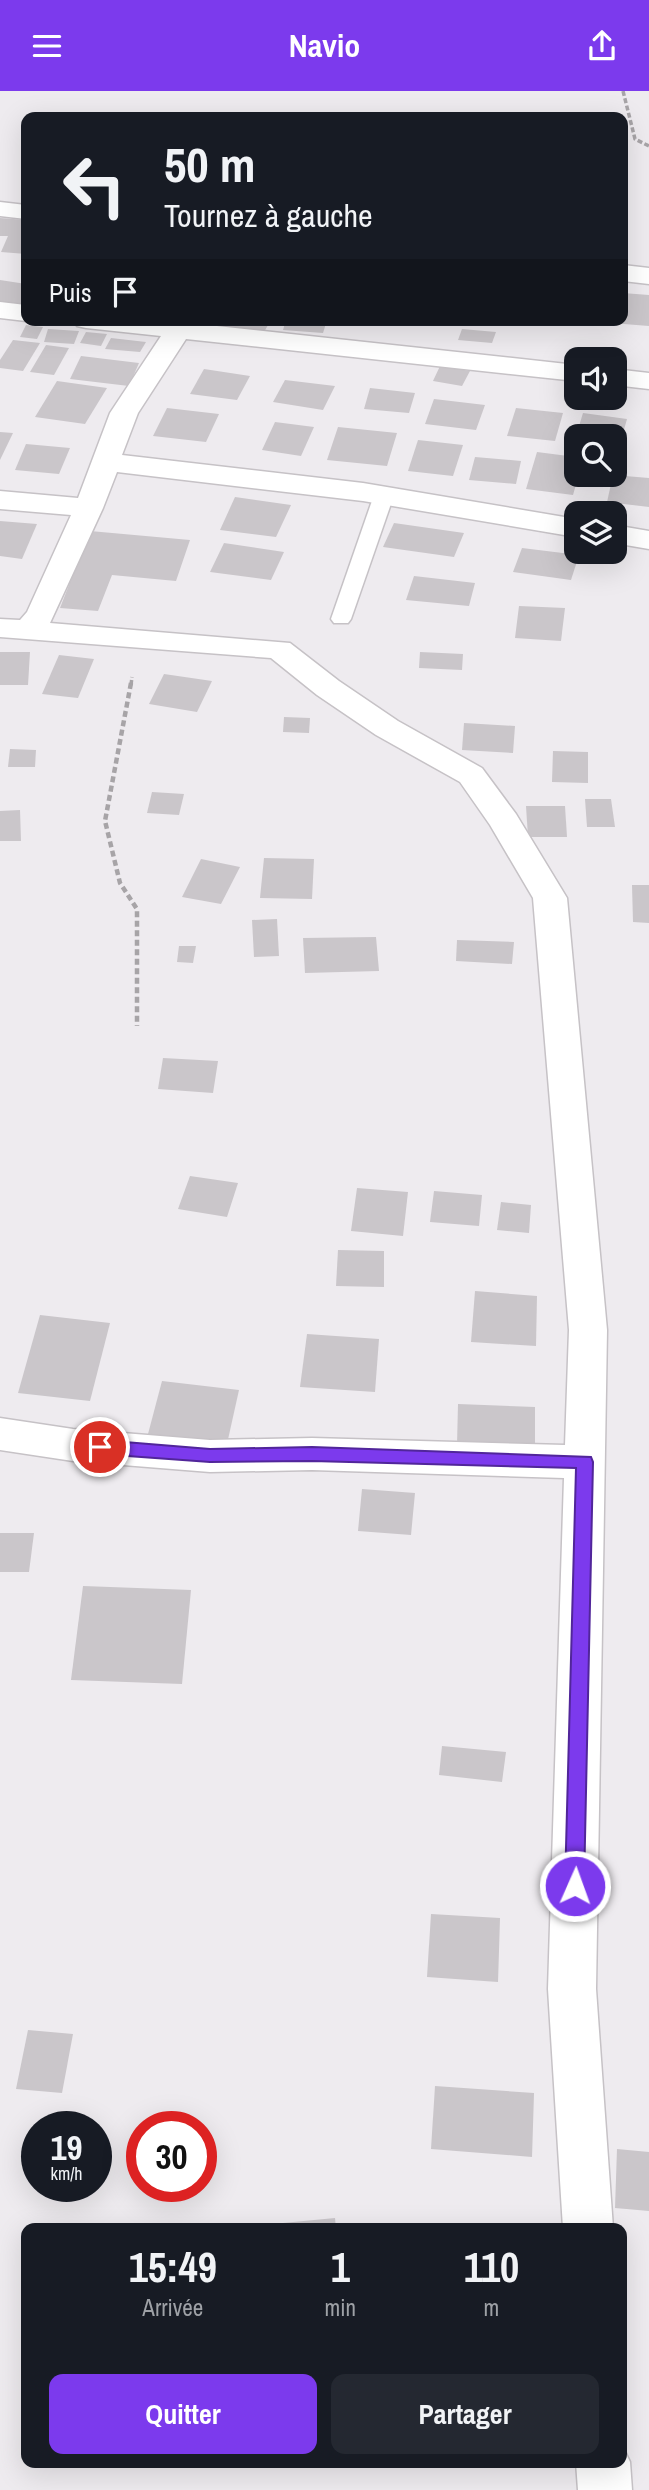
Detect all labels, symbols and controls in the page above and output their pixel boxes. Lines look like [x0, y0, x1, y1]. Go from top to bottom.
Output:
text: Navio [289, 24, 360, 67]
icon: menu [28, 27, 66, 65]
icon: share [583, 27, 621, 65]
text: 50 m [164, 131, 256, 197]
icon: left [49, 140, 140, 231]
text: Tournez à gauche [164, 194, 373, 237]
icon: arrive [106, 273, 144, 311]
text: Puis [49, 275, 92, 310]
map controls [564, 347, 627, 564]
button: sound [564, 347, 627, 410]
button: search [564, 424, 627, 487]
button: layers [564, 501, 627, 564]
pin [70, 1417, 130, 1477]
icon: arrive [81, 1428, 119, 1466]
position arrow [538, 1849, 612, 1923]
speed limit sign: 30 [126, 2111, 217, 2202]
text: 19 [51, 2124, 82, 2171]
text: km/h [51, 2161, 83, 2186]
text: 15:49 [129, 2239, 217, 2295]
text: 1 [331, 2239, 350, 2295]
text: 110 [464, 2239, 519, 2295]
text: Arrivée [142, 2292, 203, 2323]
text: min [325, 2292, 356, 2323]
text: m [484, 2292, 499, 2323]
button: Quitter [49, 2374, 317, 2454]
button: Partager [331, 2374, 599, 2454]

